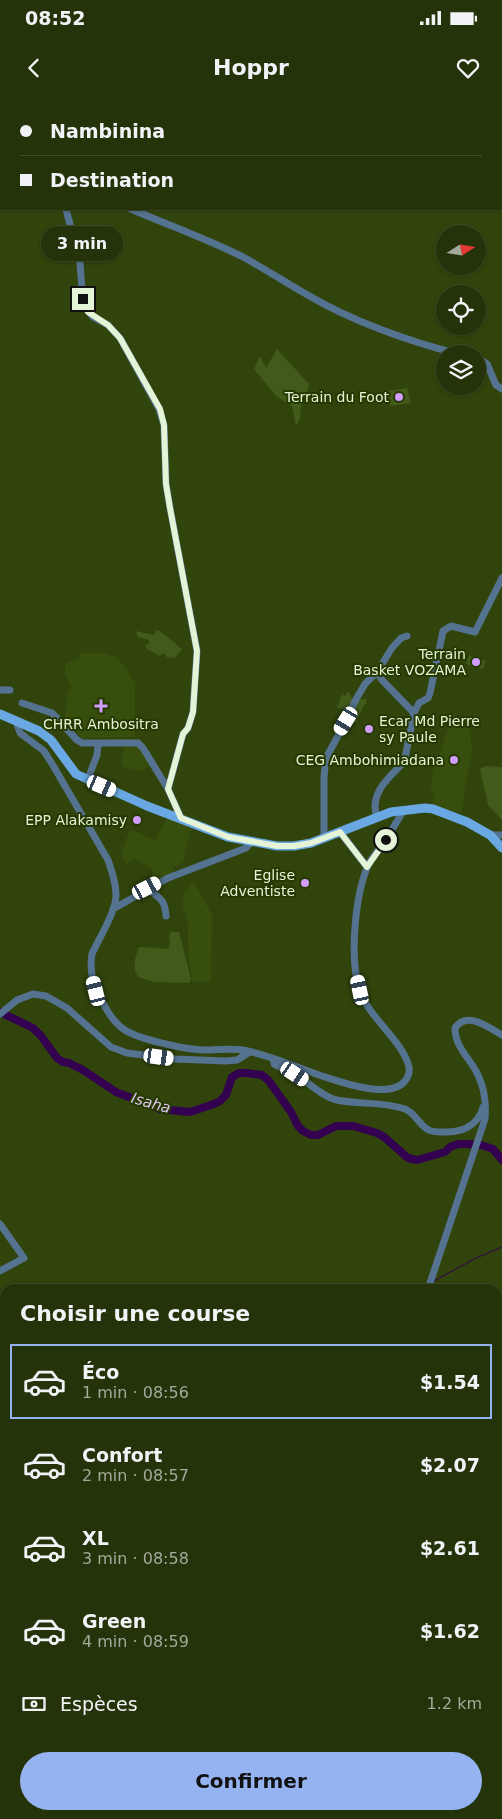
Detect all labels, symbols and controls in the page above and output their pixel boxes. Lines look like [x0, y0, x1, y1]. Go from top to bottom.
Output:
text: 08:52 [25, 7, 85, 29]
icon: back [20, 54, 48, 82]
icon: heart [454, 54, 482, 82]
text: Hoppr [213, 55, 289, 80]
text: Nambinina [50, 120, 165, 142]
text: Destination [50, 169, 174, 191]
north arrow [436, 225, 486, 275]
map controls [436, 225, 486, 395]
callout: 3 min [42, 226, 124, 262]
text: 3 min [57, 234, 107, 253]
button: locate [436, 285, 486, 335]
route end [72, 288, 94, 310]
button: layers [436, 345, 486, 395]
place label: Terrain du Foot [284, 389, 390, 405]
marker: Terrain du Foot [393, 391, 405, 403]
place label: Terrain Basket VOZAMA [353, 646, 466, 678]
marker: Terrain Basket VOZAMA [470, 656, 482, 668]
marker: CHRR Ambositra [94, 699, 108, 713]
car [331, 704, 360, 738]
place label: Ecar Md Pierre sy Paule [379, 713, 480, 745]
place label: CHRR Ambositra [43, 716, 159, 732]
marker: Ecar Md Pierre sy Paule [363, 723, 375, 735]
place label: CEG Ambohimiadana [296, 752, 444, 768]
marker: CEG Ambohimiadana [448, 754, 460, 766]
car [85, 773, 118, 799]
place label: EPP Alakamisy [25, 812, 127, 828]
marker: EPP Alakamisy [131, 814, 143, 826]
route start [375, 829, 397, 851]
place label: Eglise Adventiste [220, 867, 295, 899]
car [130, 875, 163, 901]
marker: Eglise Adventiste [299, 877, 311, 889]
car [349, 974, 370, 1006]
car [85, 975, 106, 1007]
car [143, 1047, 174, 1067]
car [278, 1059, 311, 1089]
water label: Isaha [129, 1089, 173, 1117]
text: Choisir une course [20, 1301, 250, 1326]
icon: car [22, 1359, 67, 1404]
text: Éco [82, 1361, 119, 1383]
text: $1.54 [420, 1371, 480, 1393]
text: 1 min · 08:56 [82, 1383, 189, 1402]
icon: car [22, 1442, 67, 1487]
text: Confort [82, 1444, 162, 1466]
text: $2.07 [420, 1454, 480, 1476]
text: 2 min · 08:57 [82, 1466, 189, 1485]
icon: car [22, 1525, 67, 1570]
text: XL [82, 1527, 109, 1549]
text: $2.61 [420, 1537, 480, 1559]
text: 3 min · 08:58 [82, 1549, 189, 1568]
icon: car [22, 1608, 67, 1653]
text: Green [82, 1610, 146, 1632]
text: $1.62 [420, 1620, 480, 1642]
text: 4 min · 08:59 [82, 1632, 189, 1651]
icon: cash [20, 1690, 48, 1718]
text: Espèces [60, 1693, 138, 1715]
text: 1.2 km [427, 1694, 482, 1713]
button: Confirmer [20, 1752, 482, 1810]

